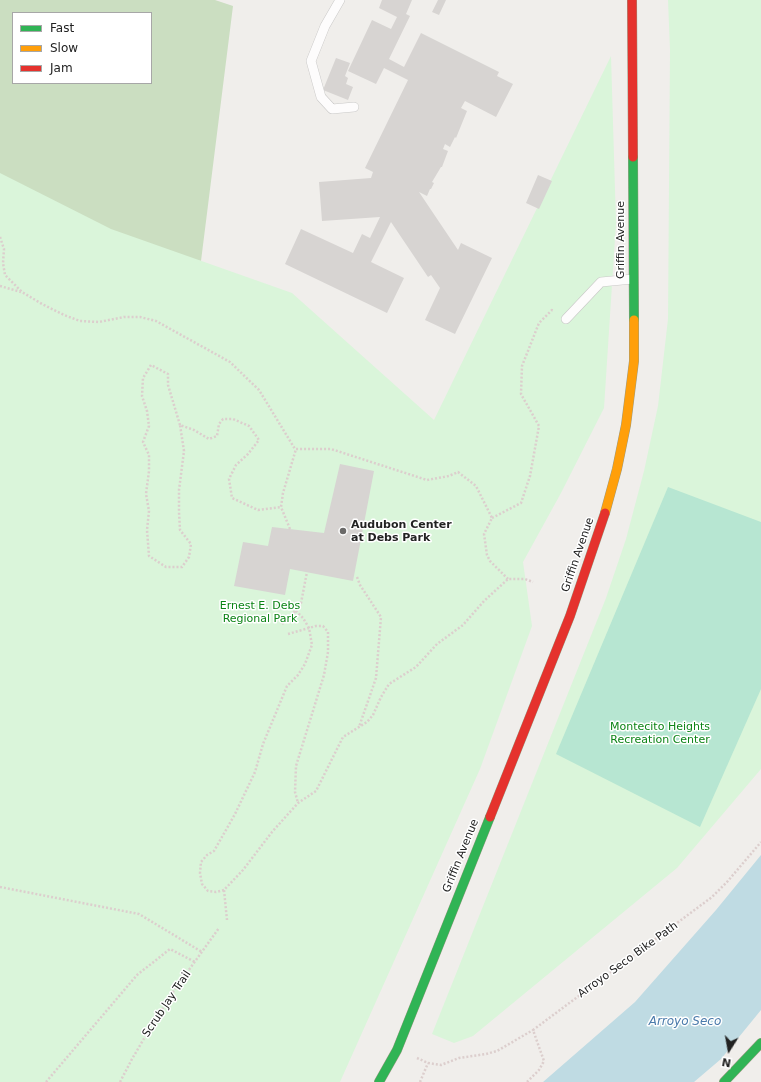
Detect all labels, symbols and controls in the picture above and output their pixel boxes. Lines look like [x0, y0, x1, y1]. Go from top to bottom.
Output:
legend [12, 12, 152, 84]
text: Fast [50, 21, 74, 35]
text: Slow [50, 41, 78, 55]
text: Jam [50, 61, 73, 75]
street label: Griffin Avenue [614, 201, 628, 279]
street label: Griffin Avenue [559, 516, 597, 594]
place label: Audubon Center at Debs Park [351, 518, 452, 544]
marker: Audubon Center at Debs Park [338, 526, 348, 536]
park label: Ernest E. Debs Regional Park [220, 599, 300, 625]
park label: Montecito Heights Recreation Center [610, 720, 710, 746]
street label: Griffin Avenue [440, 817, 482, 895]
street label: Arroyo Seco Bike Path [575, 919, 681, 1001]
street label: Scrub Jay Trail [140, 968, 194, 1040]
water label: Arroyo Seco [649, 1015, 721, 1029]
north arrow [709, 1030, 749, 1070]
text: N [721, 1055, 732, 1070]

